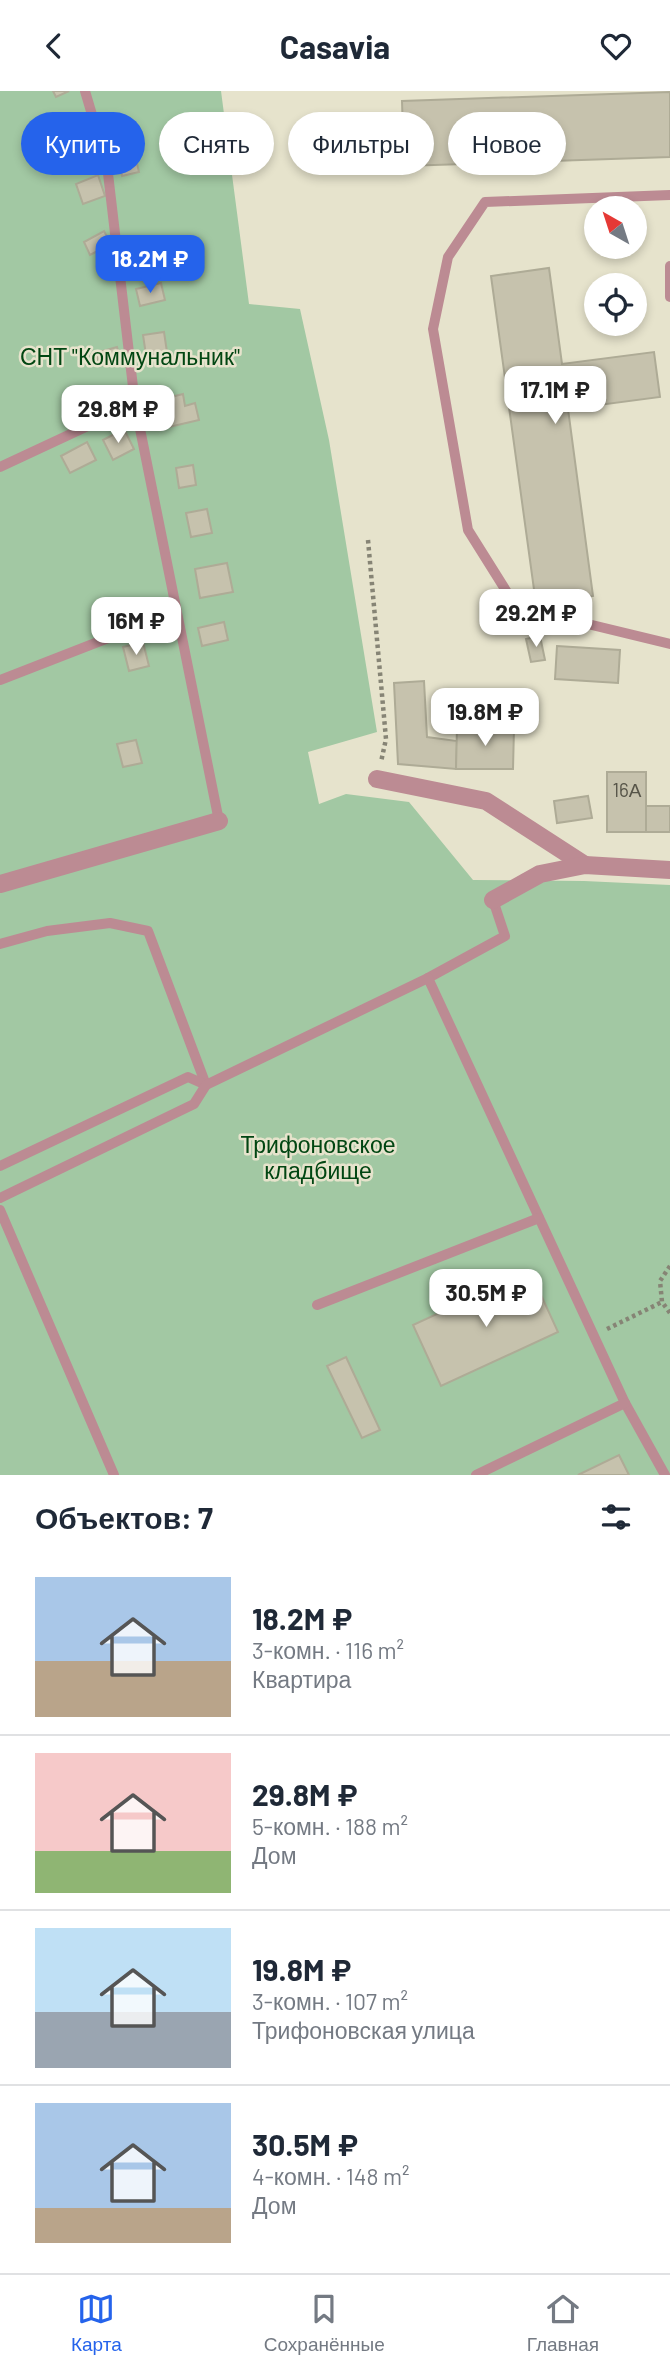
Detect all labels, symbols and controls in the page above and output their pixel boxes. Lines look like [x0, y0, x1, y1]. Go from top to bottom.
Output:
icon: back [35, 27, 73, 65]
text: Casavia [280, 27, 390, 65]
icon: heart [597, 27, 635, 65]
chip: Купить [21, 112, 145, 175]
chip: Снять [159, 112, 274, 175]
chip: Фильтры [288, 112, 434, 175]
chip: Новое [448, 112, 566, 175]
north arrow [584, 196, 648, 259]
map controls [584, 196, 647, 336]
pin: 18.2M ₽ [85, 235, 215, 295]
text: 18.2M ₽ [112, 244, 188, 272]
button: locate [584, 273, 647, 336]
park label: СНТ "Коммунальник" [20, 342, 240, 370]
pin: 17.1M ₽ [490, 367, 620, 426]
text: 17.1M ₽ [520, 375, 590, 403]
pin: 29.8M ₽ [53, 385, 183, 445]
text: 29.8M ₽ [78, 394, 158, 422]
pin: 29.2M ₽ [471, 589, 601, 649]
pin: 16M ₽ [87, 597, 185, 657]
text: 29.2M ₽ [495, 598, 577, 626]
text: 16M ₽ [107, 606, 165, 634]
pin: 19.8M ₽ [420, 689, 550, 748]
text: 19.8M ₽ [447, 697, 523, 725]
house number: 16А [612, 778, 642, 801]
park label: Трифоновское кладбище [241, 1130, 395, 1184]
pin: 30.5M ₽ [421, 1269, 551, 1329]
text: 30.5M ₽ [445, 1278, 527, 1306]
icon: filters [597, 1498, 635, 1536]
text: Объектов: 7 [35, 1499, 213, 1535]
text: 18.2M ₽ [252, 1600, 352, 1636]
icon: home [91, 1605, 175, 1689]
text: 3-комн. · 116 m² [252, 1636, 404, 1664]
text: Квартира [252, 1665, 351, 1693]
text: 29.8M ₽ [252, 1776, 358, 1812]
icon: home [91, 1781, 175, 1865]
text: 5-комн. · 188 m² [252, 1812, 408, 1840]
text: Дом [252, 1841, 296, 1869]
text: 19.8M ₽ [252, 1951, 351, 1987]
icon: home [91, 1956, 175, 2040]
text: 3-комн. · 107 m² [252, 1987, 408, 2015]
text: Трифоновская улица [252, 2016, 475, 2044]
text: 30.5M ₽ [252, 2126, 358, 2162]
icon: home [91, 2131, 175, 2215]
text: 4-комн. · 148 m² [252, 2162, 410, 2190]
text: Дом [252, 2191, 296, 2219]
tab: Карта [71, 2290, 122, 2356]
tab: Сохранённые [264, 2290, 385, 2356]
tab: Главная [527, 2290, 599, 2356]

